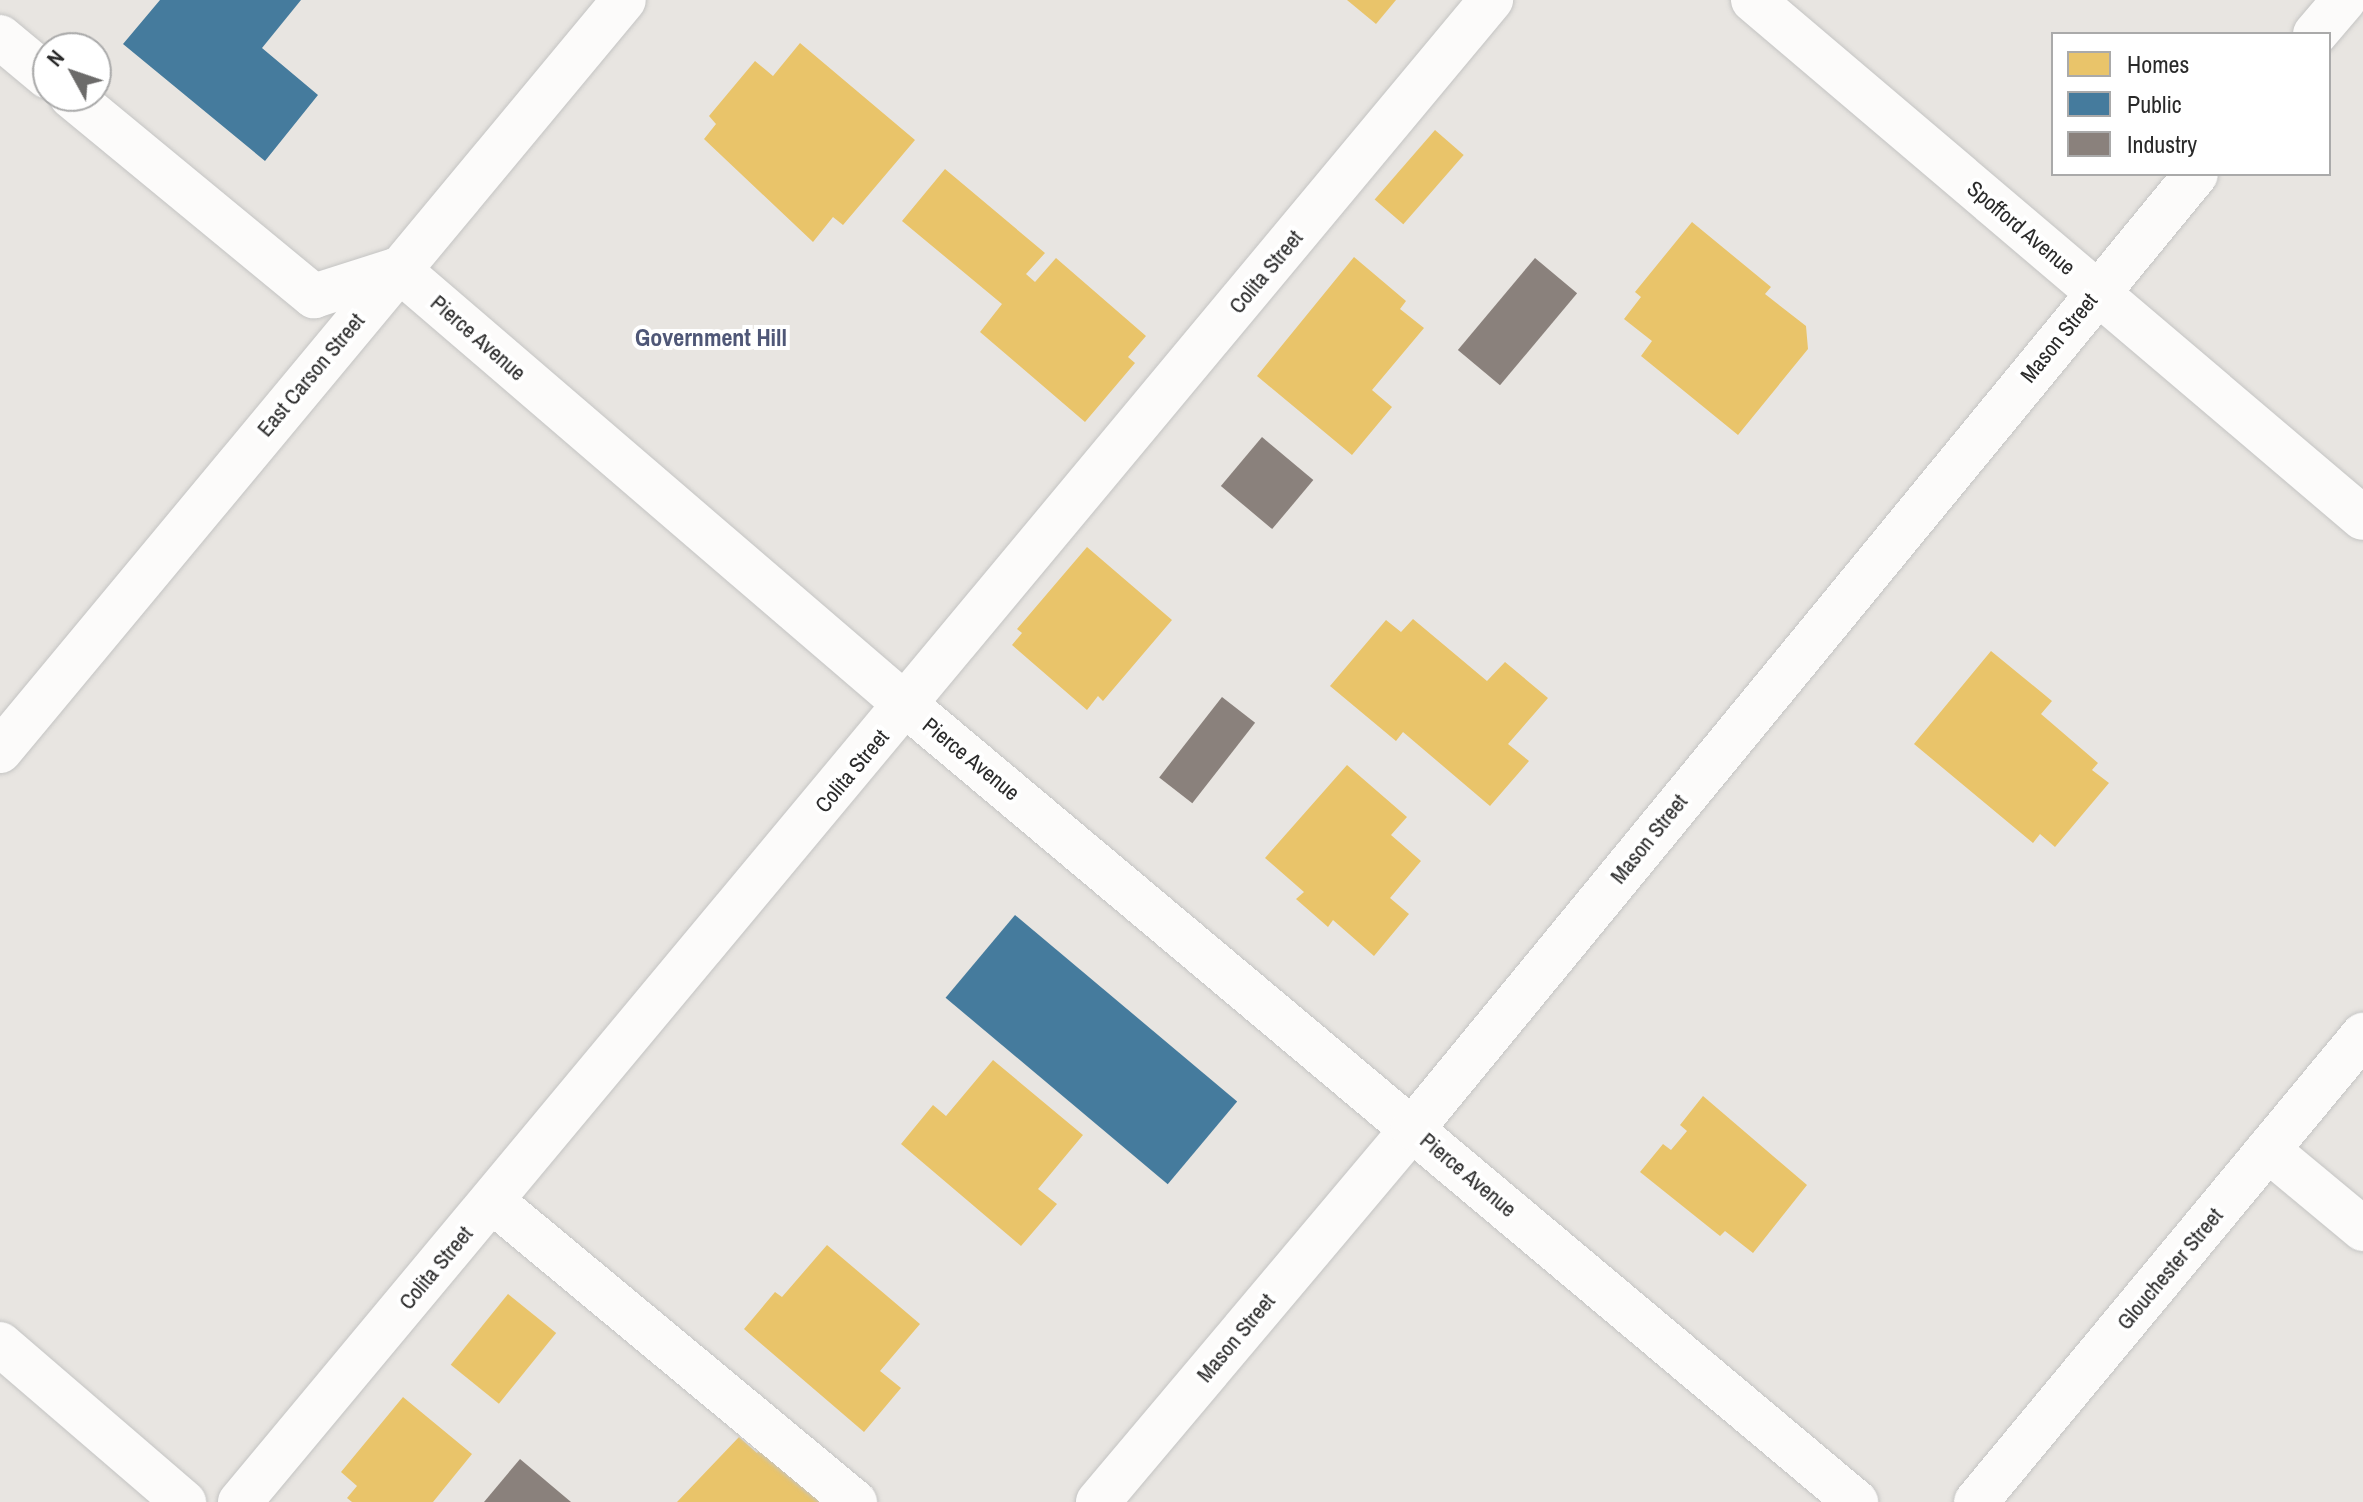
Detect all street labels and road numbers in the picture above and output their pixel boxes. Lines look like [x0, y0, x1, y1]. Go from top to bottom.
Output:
street label: Spofford Avenue [1961, 175, 2081, 281]
street label: Colita Street [1224, 225, 1308, 319]
street label: Mason Street [2015, 288, 2103, 388]
street label: Pierce Avenue [425, 289, 531, 387]
street label: East Carson Street [252, 308, 370, 442]
street label: Pierce Avenue [917, 712, 1025, 806]
street label: Colita Street [810, 724, 894, 818]
street label: Mason Street [1605, 789, 1693, 889]
street label: Pierce Avenue [1414, 1127, 1522, 1223]
street label: Glouchester Street [2112, 1203, 2228, 1335]
street label: Colita Street [394, 1221, 478, 1315]
street label: Mason Street [1191, 1288, 1281, 1388]

